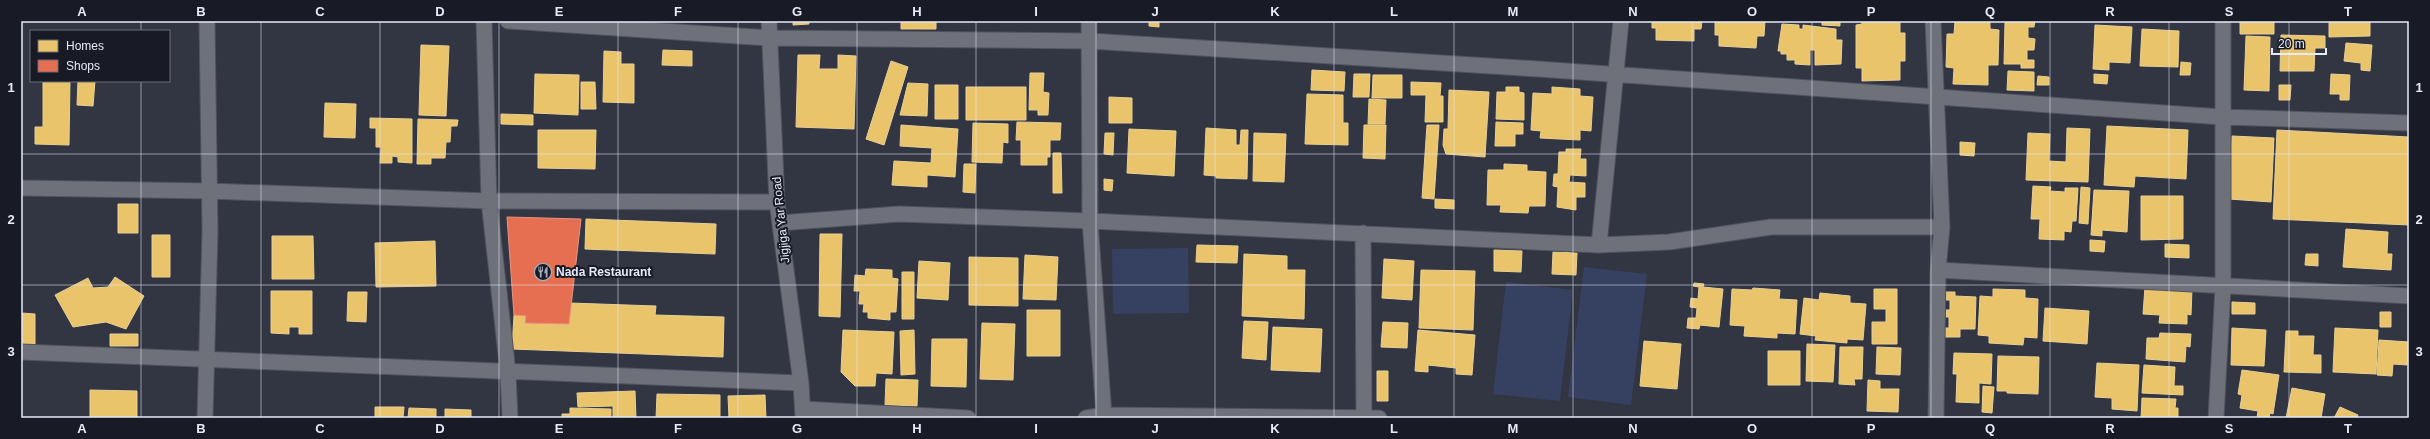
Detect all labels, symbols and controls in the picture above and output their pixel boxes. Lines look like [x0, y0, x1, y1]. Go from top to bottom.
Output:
text: A [77, 4, 87, 19]
text: B [196, 4, 206, 19]
text: C [315, 4, 325, 19]
text: D [435, 4, 445, 19]
text: E [555, 4, 564, 19]
text: F [674, 4, 682, 19]
text: G [792, 4, 802, 19]
text: H [912, 4, 922, 19]
text: I [1034, 4, 1038, 19]
text: J [1151, 4, 1159, 19]
text: K [1270, 4, 1280, 19]
text: L [1390, 4, 1398, 19]
text: M [1508, 4, 1518, 19]
text: N [1628, 4, 1638, 19]
text: O [1747, 4, 1757, 19]
text: P [1867, 4, 1876, 19]
text: Q [1985, 4, 1995, 19]
text: R [2105, 4, 2115, 19]
text: S [2225, 4, 2234, 19]
text: T [2344, 4, 2352, 19]
legend [30, 30, 170, 82]
scale bar [2272, 30, 2326, 56]
text: 20 m [2278, 37, 2305, 51]
text: Homes [66, 39, 104, 53]
text: Shops [66, 59, 100, 73]
text: 1 [7, 80, 15, 95]
text: 1 [2415, 80, 2423, 95]
street label: Jigjiga Yar Road [769, 176, 793, 264]
text: 2 [7, 212, 15, 227]
text: 2 [2415, 212, 2423, 227]
restaurant icon: Nada Restaurant [533, 262, 553, 282]
place label: Nada Restaurant [556, 265, 651, 279]
text: 3 [7, 344, 15, 359]
text: 3 [2415, 344, 2423, 359]
text: A [77, 421, 87, 436]
text: B [196, 421, 206, 436]
text: C [315, 421, 325, 436]
text: D [435, 421, 445, 436]
text: E [555, 421, 564, 436]
text: F [674, 421, 682, 436]
text: G [792, 421, 802, 436]
text: H [912, 421, 922, 436]
text: I [1034, 421, 1038, 436]
text: J [1151, 421, 1159, 436]
text: K [1270, 421, 1280, 436]
text: L [1390, 421, 1398, 436]
text: M [1508, 421, 1518, 436]
text: N [1628, 421, 1638, 436]
text: O [1747, 421, 1757, 436]
text: P [1867, 421, 1876, 436]
text: Q [1985, 421, 1995, 436]
text: R [2105, 421, 2115, 436]
text: S [2225, 421, 2234, 436]
text: T [2344, 421, 2352, 436]

